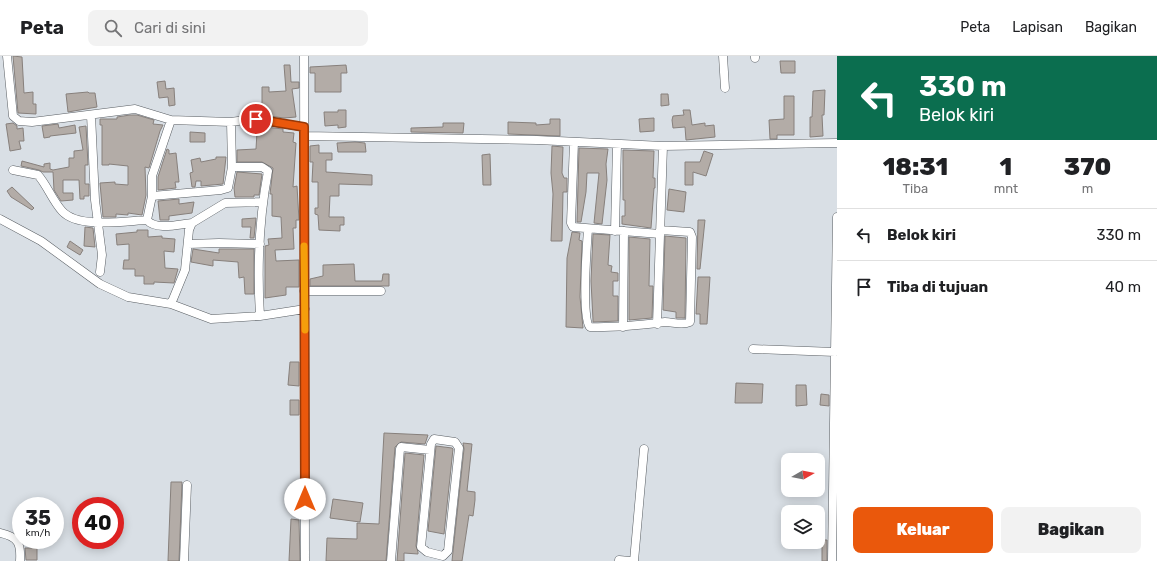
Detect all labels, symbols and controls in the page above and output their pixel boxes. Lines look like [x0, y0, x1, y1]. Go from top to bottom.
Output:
search box [88, 10, 368, 46]
text: Peta [20, 16, 64, 39]
icon: search [102, 17, 124, 39]
text: Cari di sini [134, 19, 206, 37]
text: Peta [960, 19, 990, 36]
text: Lapisan [1012, 19, 1063, 36]
text: Bagikan [1085, 19, 1137, 36]
text: 330 m [919, 70, 1007, 103]
icon: left [853, 72, 905, 124]
pin [239, 102, 273, 136]
text: Belok kiri [919, 104, 994, 126]
icon: arrive [245, 108, 267, 130]
text: 18:31 [883, 153, 948, 181]
text: 1 [1000, 153, 1012, 181]
text: 370 [1064, 153, 1111, 181]
text: Tiba [903, 181, 928, 196]
text: mnt [994, 181, 1018, 196]
text: m [1082, 181, 1093, 196]
icon: left [853, 224, 875, 246]
text: Belok kiri [887, 226, 956, 244]
text: 330 m [1096, 226, 1141, 244]
icon: arrive [853, 276, 875, 298]
text: Tiba di tujuan [887, 278, 988, 296]
text: 40 m [1105, 278, 1141, 296]
north arrow [781, 453, 825, 497]
map controls [781, 453, 825, 549]
position arrow [284, 478, 326, 520]
speed limit sign: 40 [72, 497, 124, 549]
button: layers [781, 505, 825, 549]
text: 35 [25, 506, 51, 530]
button: Keluar [853, 507, 993, 553]
button: Bagikan [1001, 507, 1141, 553]
text: km/h [26, 527, 50, 539]

